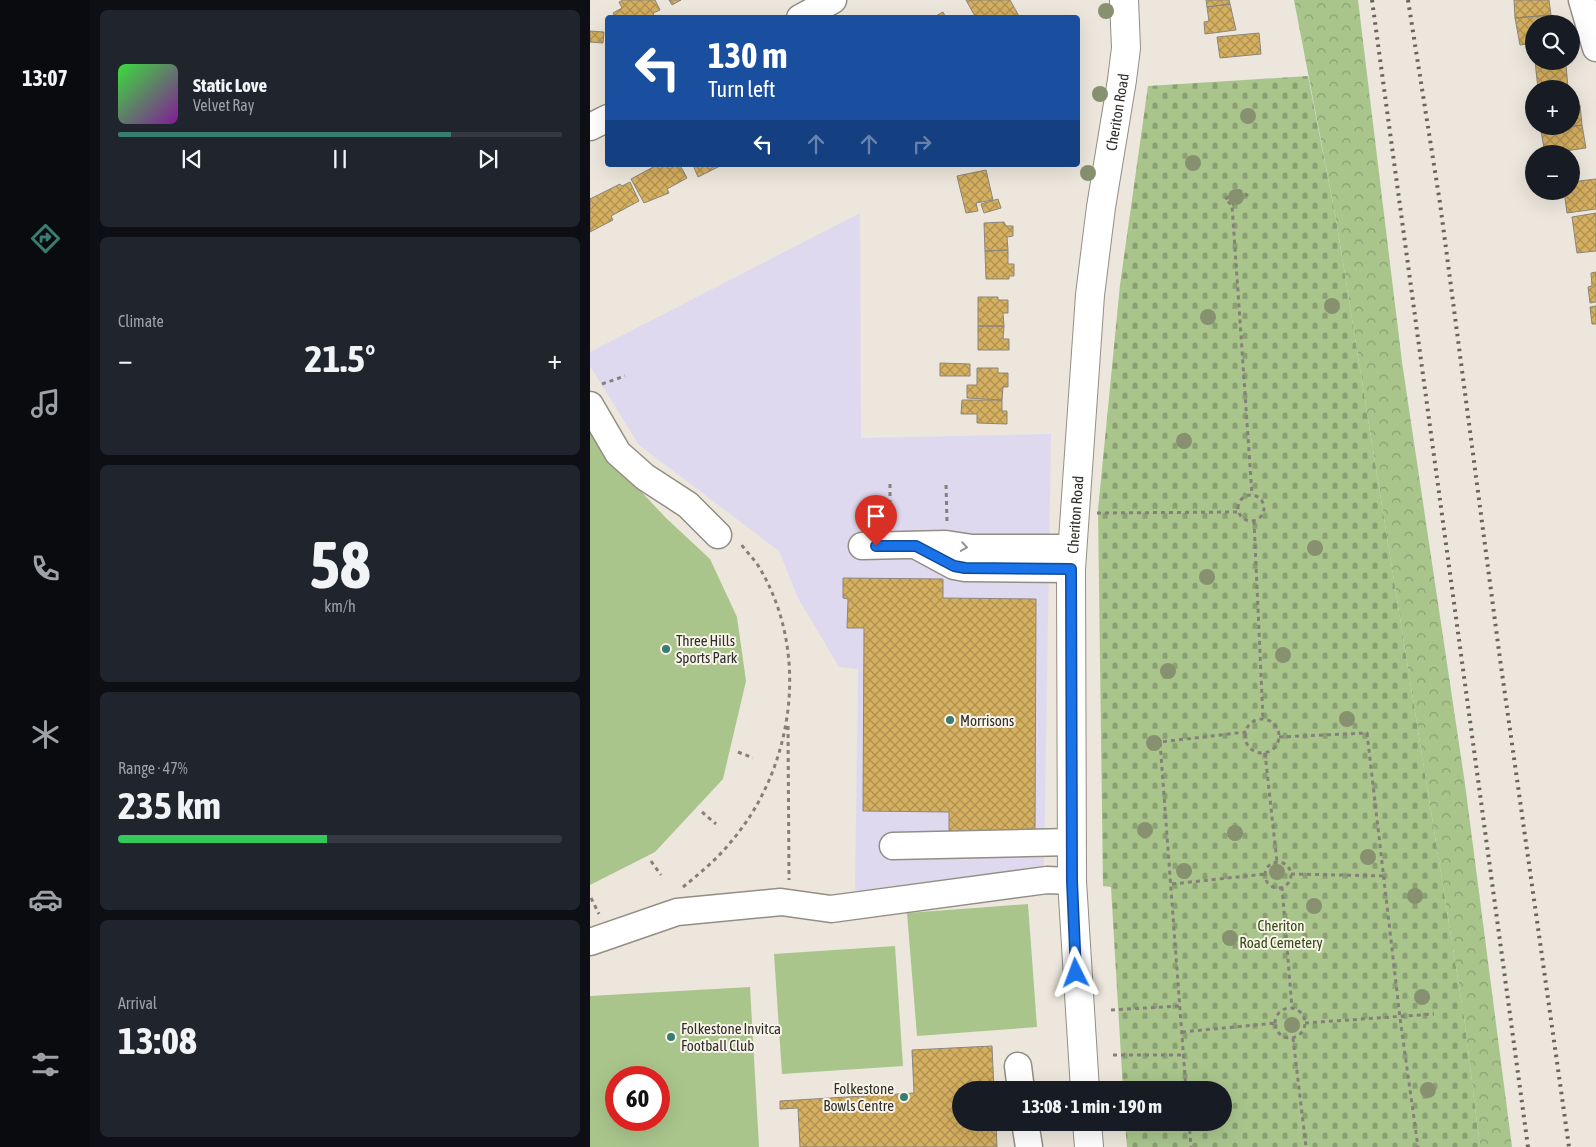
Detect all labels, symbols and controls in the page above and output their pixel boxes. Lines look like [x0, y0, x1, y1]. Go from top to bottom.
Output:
map controls [1525, 15, 1580, 200]
button: search [1525, 15, 1580, 70]
icon: left [625, 35, 690, 100]
text: 130 m [708, 35, 787, 75]
text: 13:07 [22, 65, 68, 91]
street label: Cheriton Road [1102, 72, 1131, 152]
text: Static Love [193, 74, 267, 96]
text: Turn left [708, 76, 775, 102]
button: + [1525, 80, 1580, 135]
text: Velvet Ray [193, 96, 254, 114]
icon: left [749, 130, 777, 158]
icon: ahead [802, 130, 830, 158]
icon: ahead [855, 130, 883, 158]
icon: right [908, 130, 936, 158]
icon: previous [178, 145, 206, 173]
icon: pause [326, 145, 354, 173]
icon: next [474, 145, 502, 173]
button: − [1525, 145, 1580, 200]
icon: directions [28, 221, 63, 256]
text: Climate [118, 312, 164, 330]
text: 21.5° [305, 337, 375, 380]
text: − [118, 343, 133, 375]
text: + [547, 343, 562, 375]
icon: music [28, 386, 63, 421]
street label: Cheriton Road [1064, 475, 1086, 554]
pin [855, 495, 897, 546]
icon: arrive [862, 502, 890, 530]
text: 58 [309, 527, 371, 602]
one-way arrow [960, 541, 969, 551]
icon: phone [28, 551, 63, 586]
text: km/h [324, 597, 356, 615]
place label: Three Hills Sports Park [676, 632, 738, 666]
marker: Three Hills Sports Park [660, 643, 672, 655]
place label: Morrisons [960, 712, 1014, 729]
marker: Morrisons [944, 714, 956, 726]
icon: climate [28, 717, 63, 752]
text: Range · 47% [118, 759, 188, 777]
text: 235 km [118, 784, 221, 827]
icon: car [28, 882, 63, 917]
park label: Cheriton Road Cemetery [1239, 917, 1323, 951]
position arrow [1049, 946, 1101, 998]
text: Arrival [118, 994, 157, 1012]
text: 13:08 [118, 1019, 197, 1062]
place label: Folkestone Invitca Football Club [681, 1020, 781, 1054]
marker: Folkestone Invitca Football Club [665, 1031, 677, 1043]
icon: filters [28, 1047, 63, 1082]
speed limit sign: 60 [605, 1066, 670, 1131]
place label: Folkestone Bowls Centre [823, 1080, 894, 1114]
marker: Folkestone Bowls Centre [898, 1091, 910, 1103]
text: 13:08 · 1 min · 190 m [1022, 1095, 1162, 1117]

